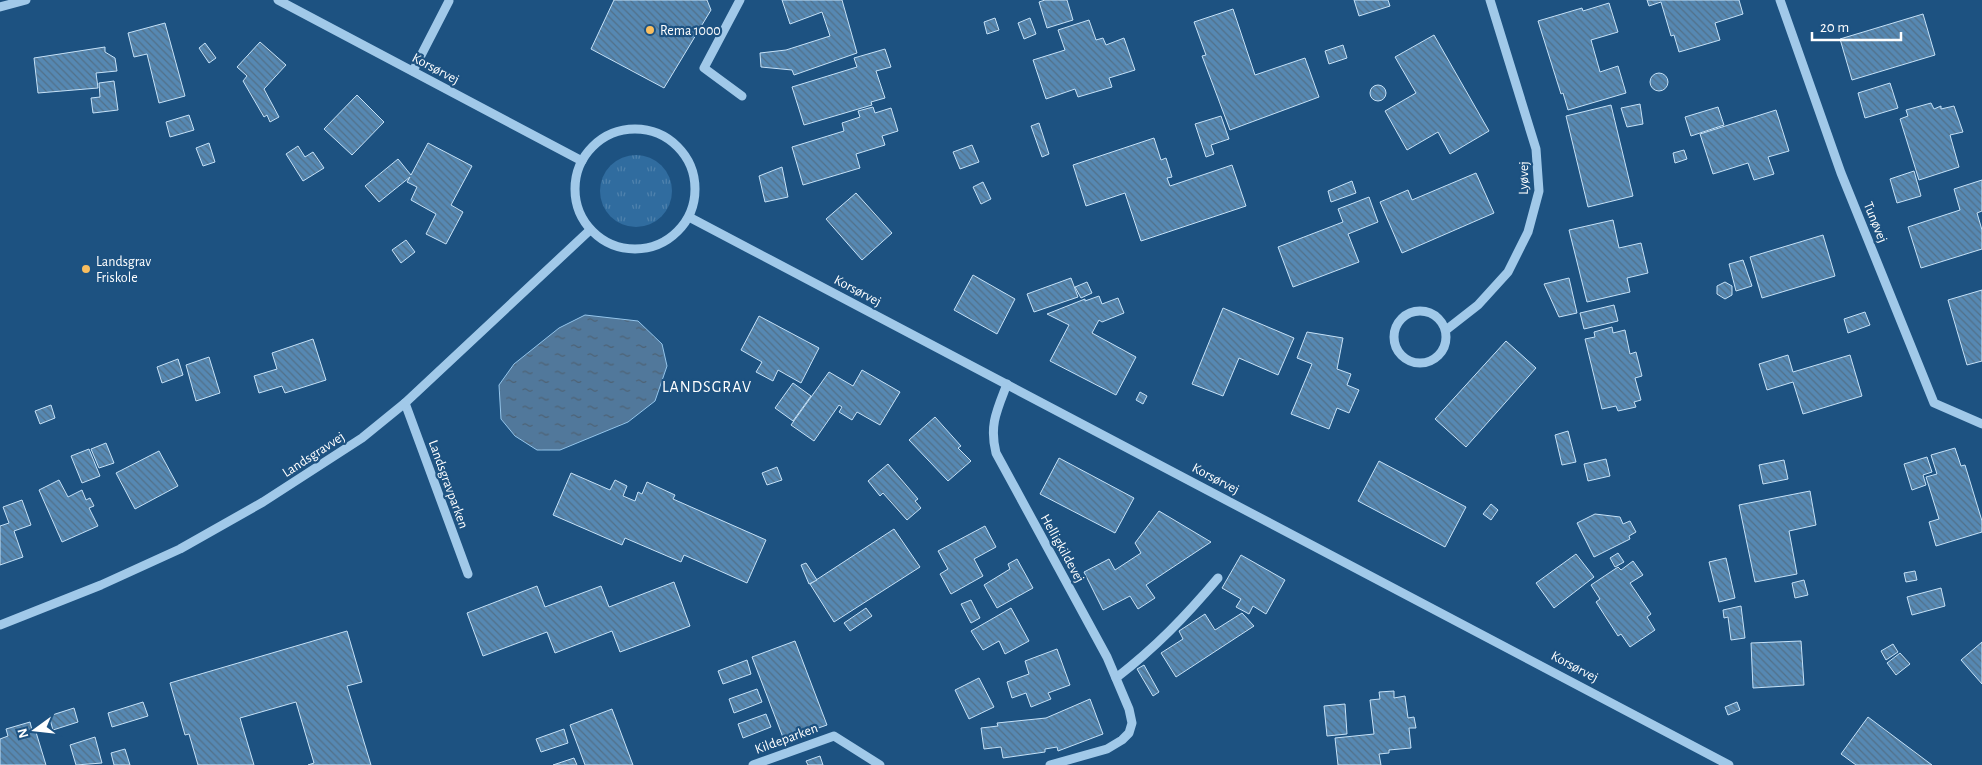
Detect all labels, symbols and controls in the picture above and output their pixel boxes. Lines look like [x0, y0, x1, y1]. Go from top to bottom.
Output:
scale bar [1812, 10, 1901, 42]
text: 20 m [1820, 20, 1849, 35]
marker: Rema 1000 [644, 24, 656, 36]
place label: Rema 1000 [660, 24, 721, 38]
street label: Korsørvej [410, 51, 461, 87]
street label: Lyøvej [1517, 161, 1531, 195]
street label: Tunøvej [1861, 200, 1890, 245]
place label: Landsgrav Friskole [96, 255, 151, 285]
marker: Landsgrav Friskole [80, 263, 92, 275]
street label: Korsørvej [832, 273, 883, 309]
district label: LANDSGRAV [662, 379, 752, 395]
street label: Landsgravvej [280, 430, 347, 480]
street label: Landsgravparken [426, 438, 471, 530]
street label: Korsørvej [1190, 461, 1241, 497]
street label: Helligkildevej [1038, 512, 1087, 585]
street label: Korsørvej [1549, 649, 1600, 685]
north arrow [10, 705, 60, 755]
street label: Kildeparken [753, 721, 820, 757]
text: N [15, 727, 31, 740]

